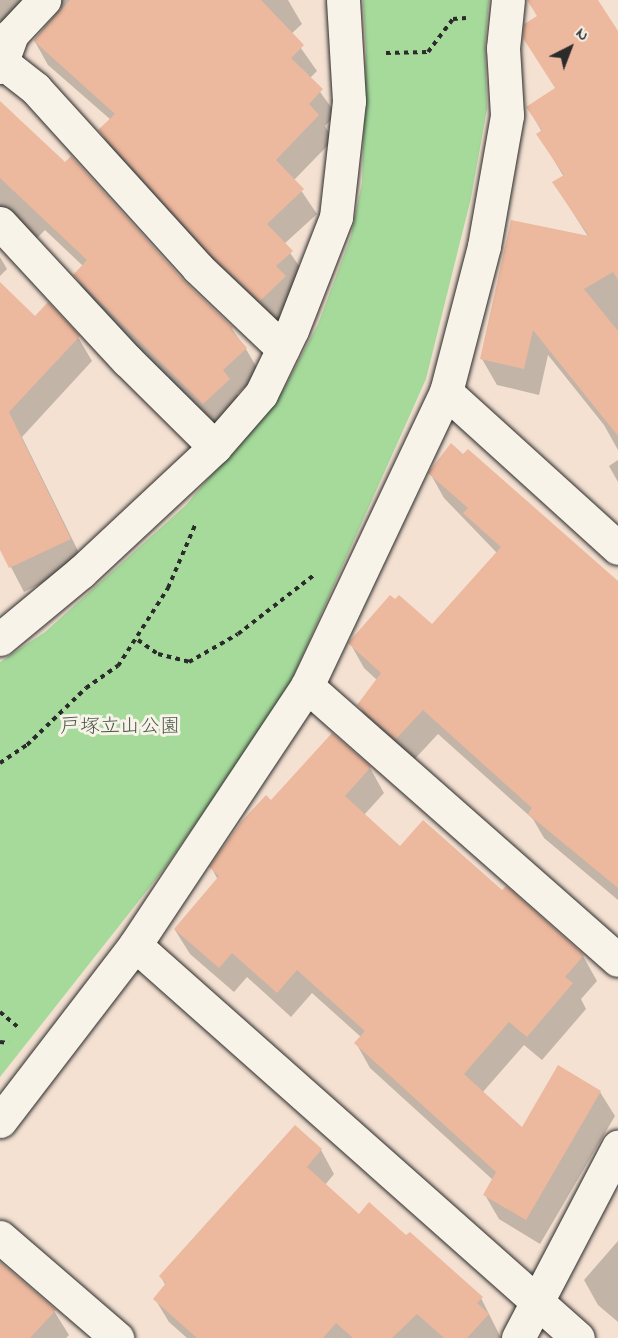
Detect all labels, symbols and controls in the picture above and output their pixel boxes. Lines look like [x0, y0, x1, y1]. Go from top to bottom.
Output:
north arrow [540, 18, 600, 78]
text: N [570, 22, 594, 47]
park label: 戸塚立山公園 [60, 715, 180, 739]

